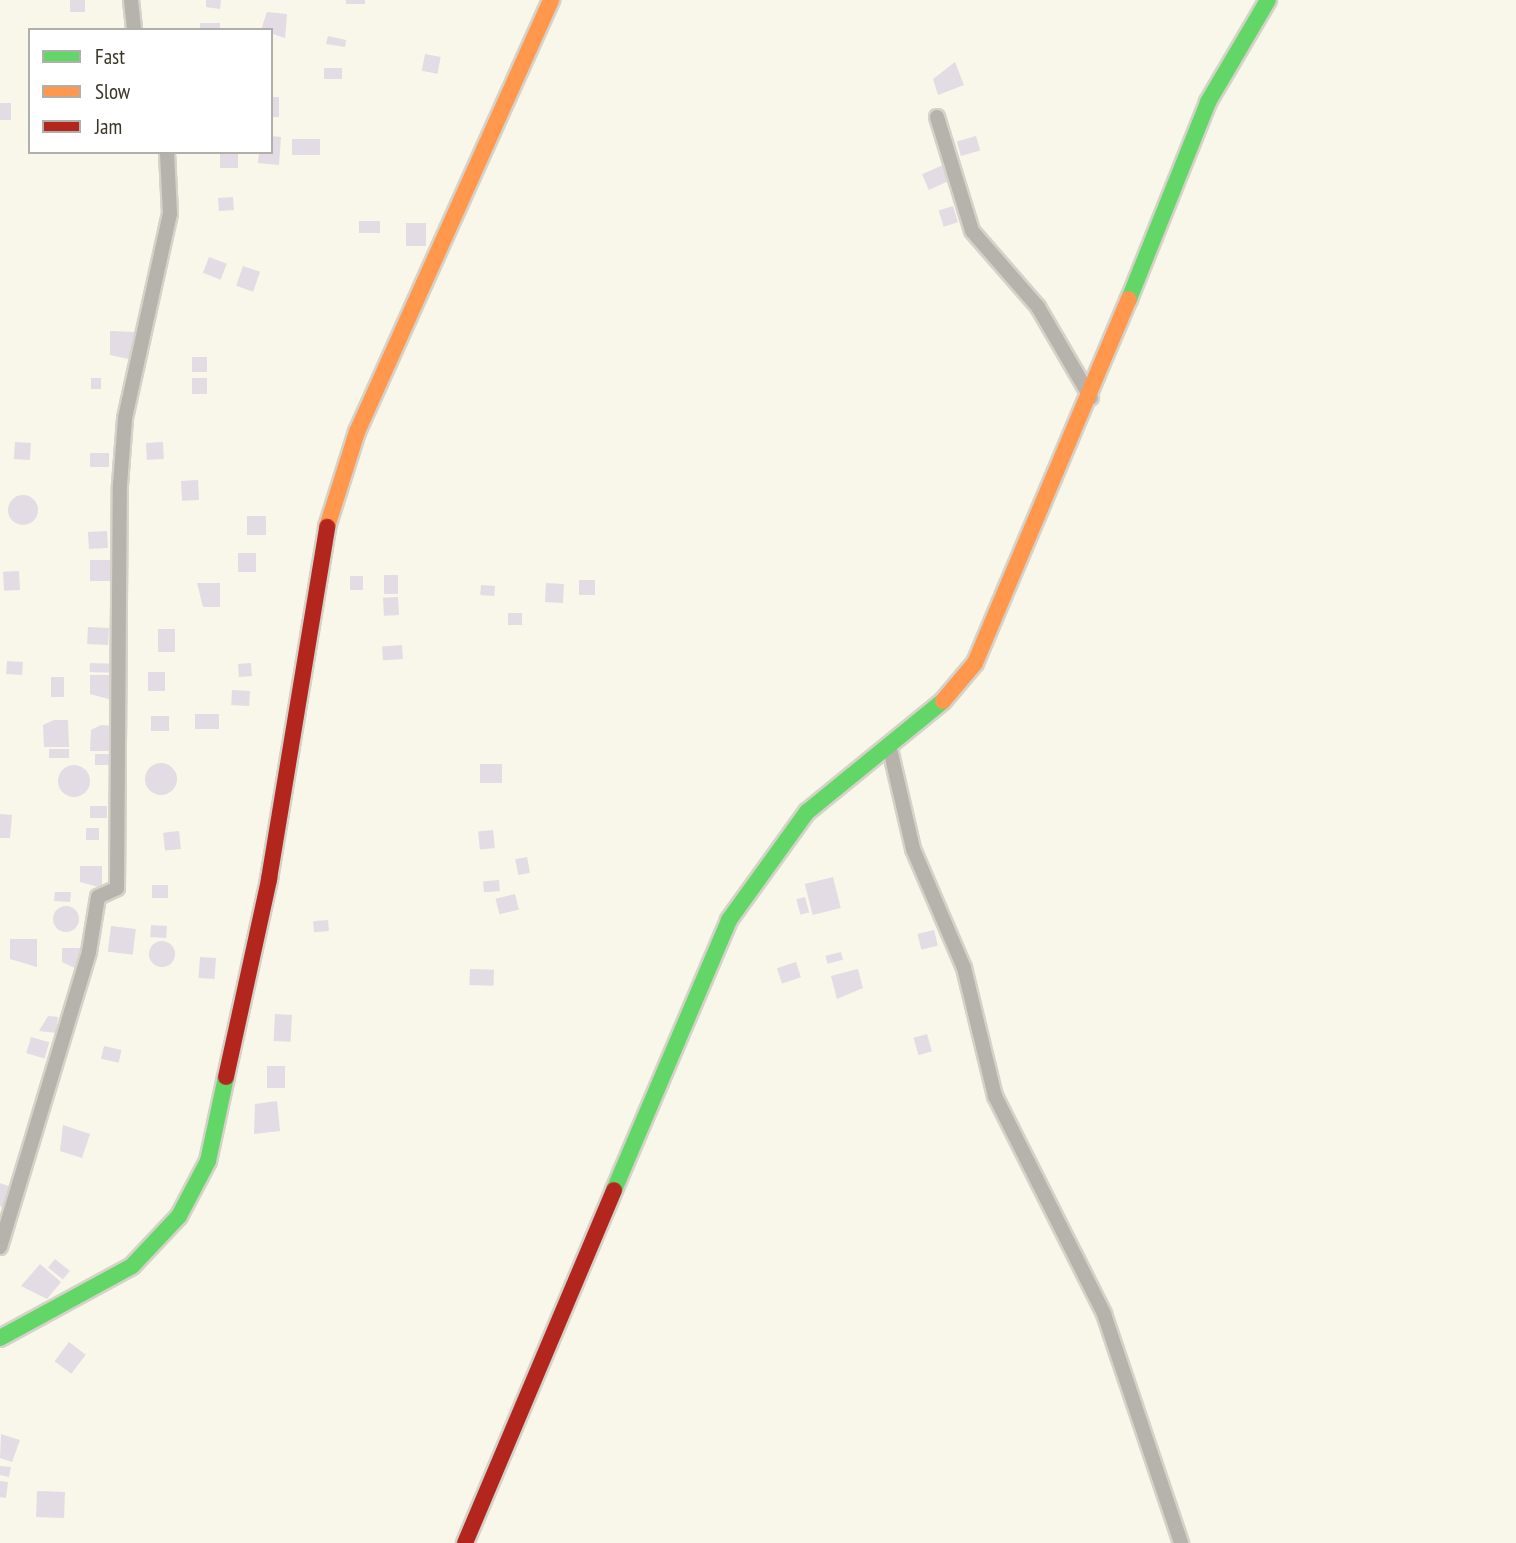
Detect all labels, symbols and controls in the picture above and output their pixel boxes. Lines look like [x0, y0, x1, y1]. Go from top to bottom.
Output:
legend [28, 28, 273, 154]
text: Fast [95, 43, 125, 70]
text: Slow [95, 78, 130, 105]
text: Jam [95, 113, 122, 140]

